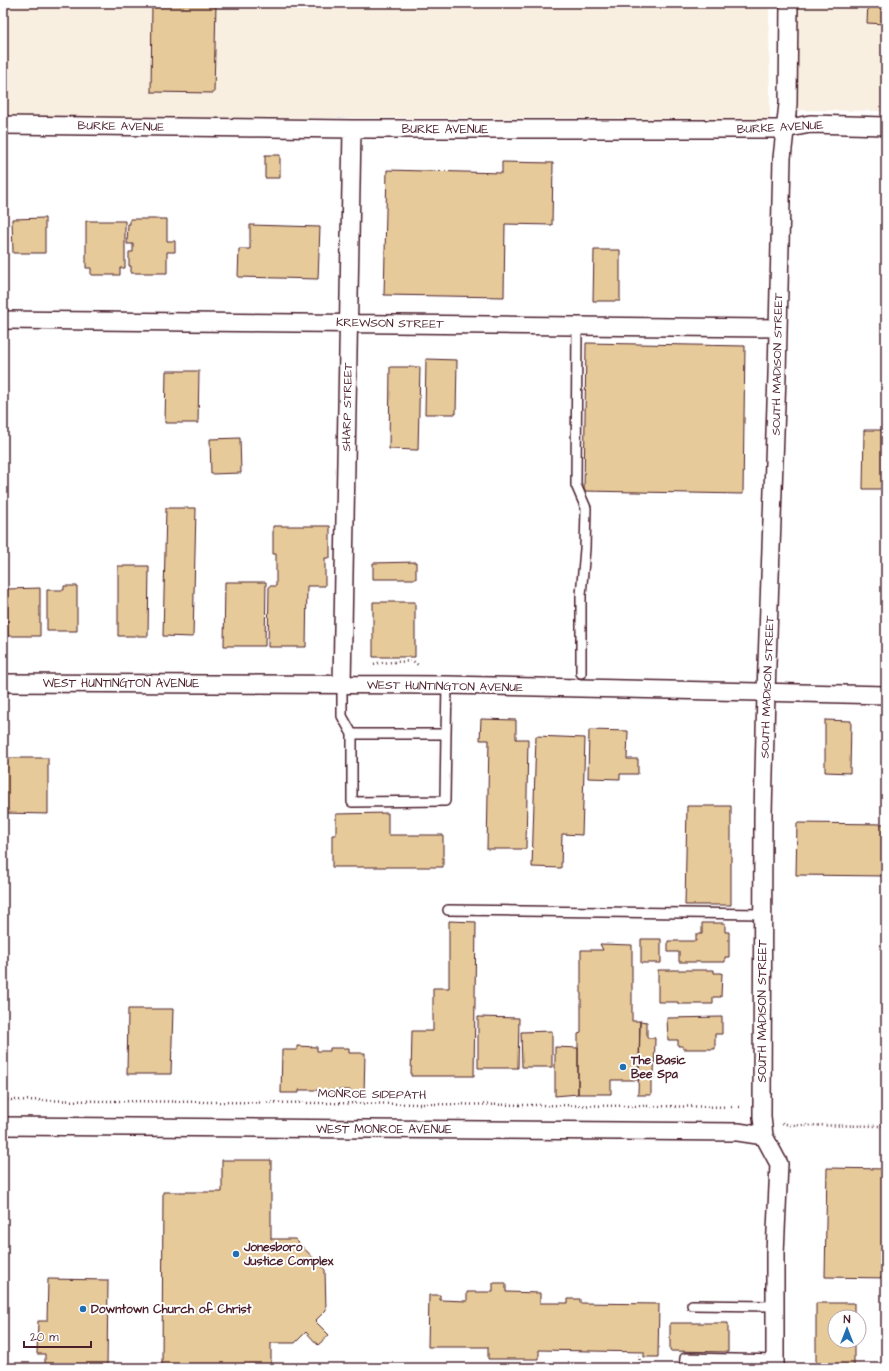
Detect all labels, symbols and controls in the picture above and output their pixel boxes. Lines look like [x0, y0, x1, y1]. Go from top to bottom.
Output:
street label: BURKE AVENUE [78, 117, 164, 136]
street label: BURKE AVENUE [736, 117, 824, 138]
street label: BURKE AVENUE [402, 121, 488, 138]
street label: SOUTH MADISON STREET [768, 292, 787, 436]
street label: KREWSON STREET [336, 314, 445, 333]
street label: SHARP STREET [338, 362, 357, 452]
street label: SOUTH MADISON STREET [757, 615, 779, 759]
street label: WEST HUNTINGTON AVENUE [43, 675, 199, 692]
street label: WEST HUNTINGTON AVENUE [367, 677, 523, 696]
street label: SOUTH MADISON STREET [754, 939, 771, 1082]
place label: The Basic Bee Spa [630, 1052, 686, 1084]
marker: The Basic Bee Spa [618, 1062, 628, 1072]
street label: MONROE SIDEPATH [318, 1085, 426, 1104]
street label: WEST MONROE AVENUE [316, 1121, 452, 1138]
place label: Jonesboro Justice Complex [243, 1239, 334, 1271]
marker: Jonesboro Justice Complex [231, 1249, 241, 1259]
place label: Downtown Church of Christ [91, 1301, 251, 1318]
marker: Downtown Church of Christ [78, 1304, 88, 1314]
north arrow [827, 1309, 867, 1349]
text: N [844, 1312, 851, 1327]
scale bar [24, 1323, 91, 1349]
text: 20 m [30, 1329, 59, 1346]

